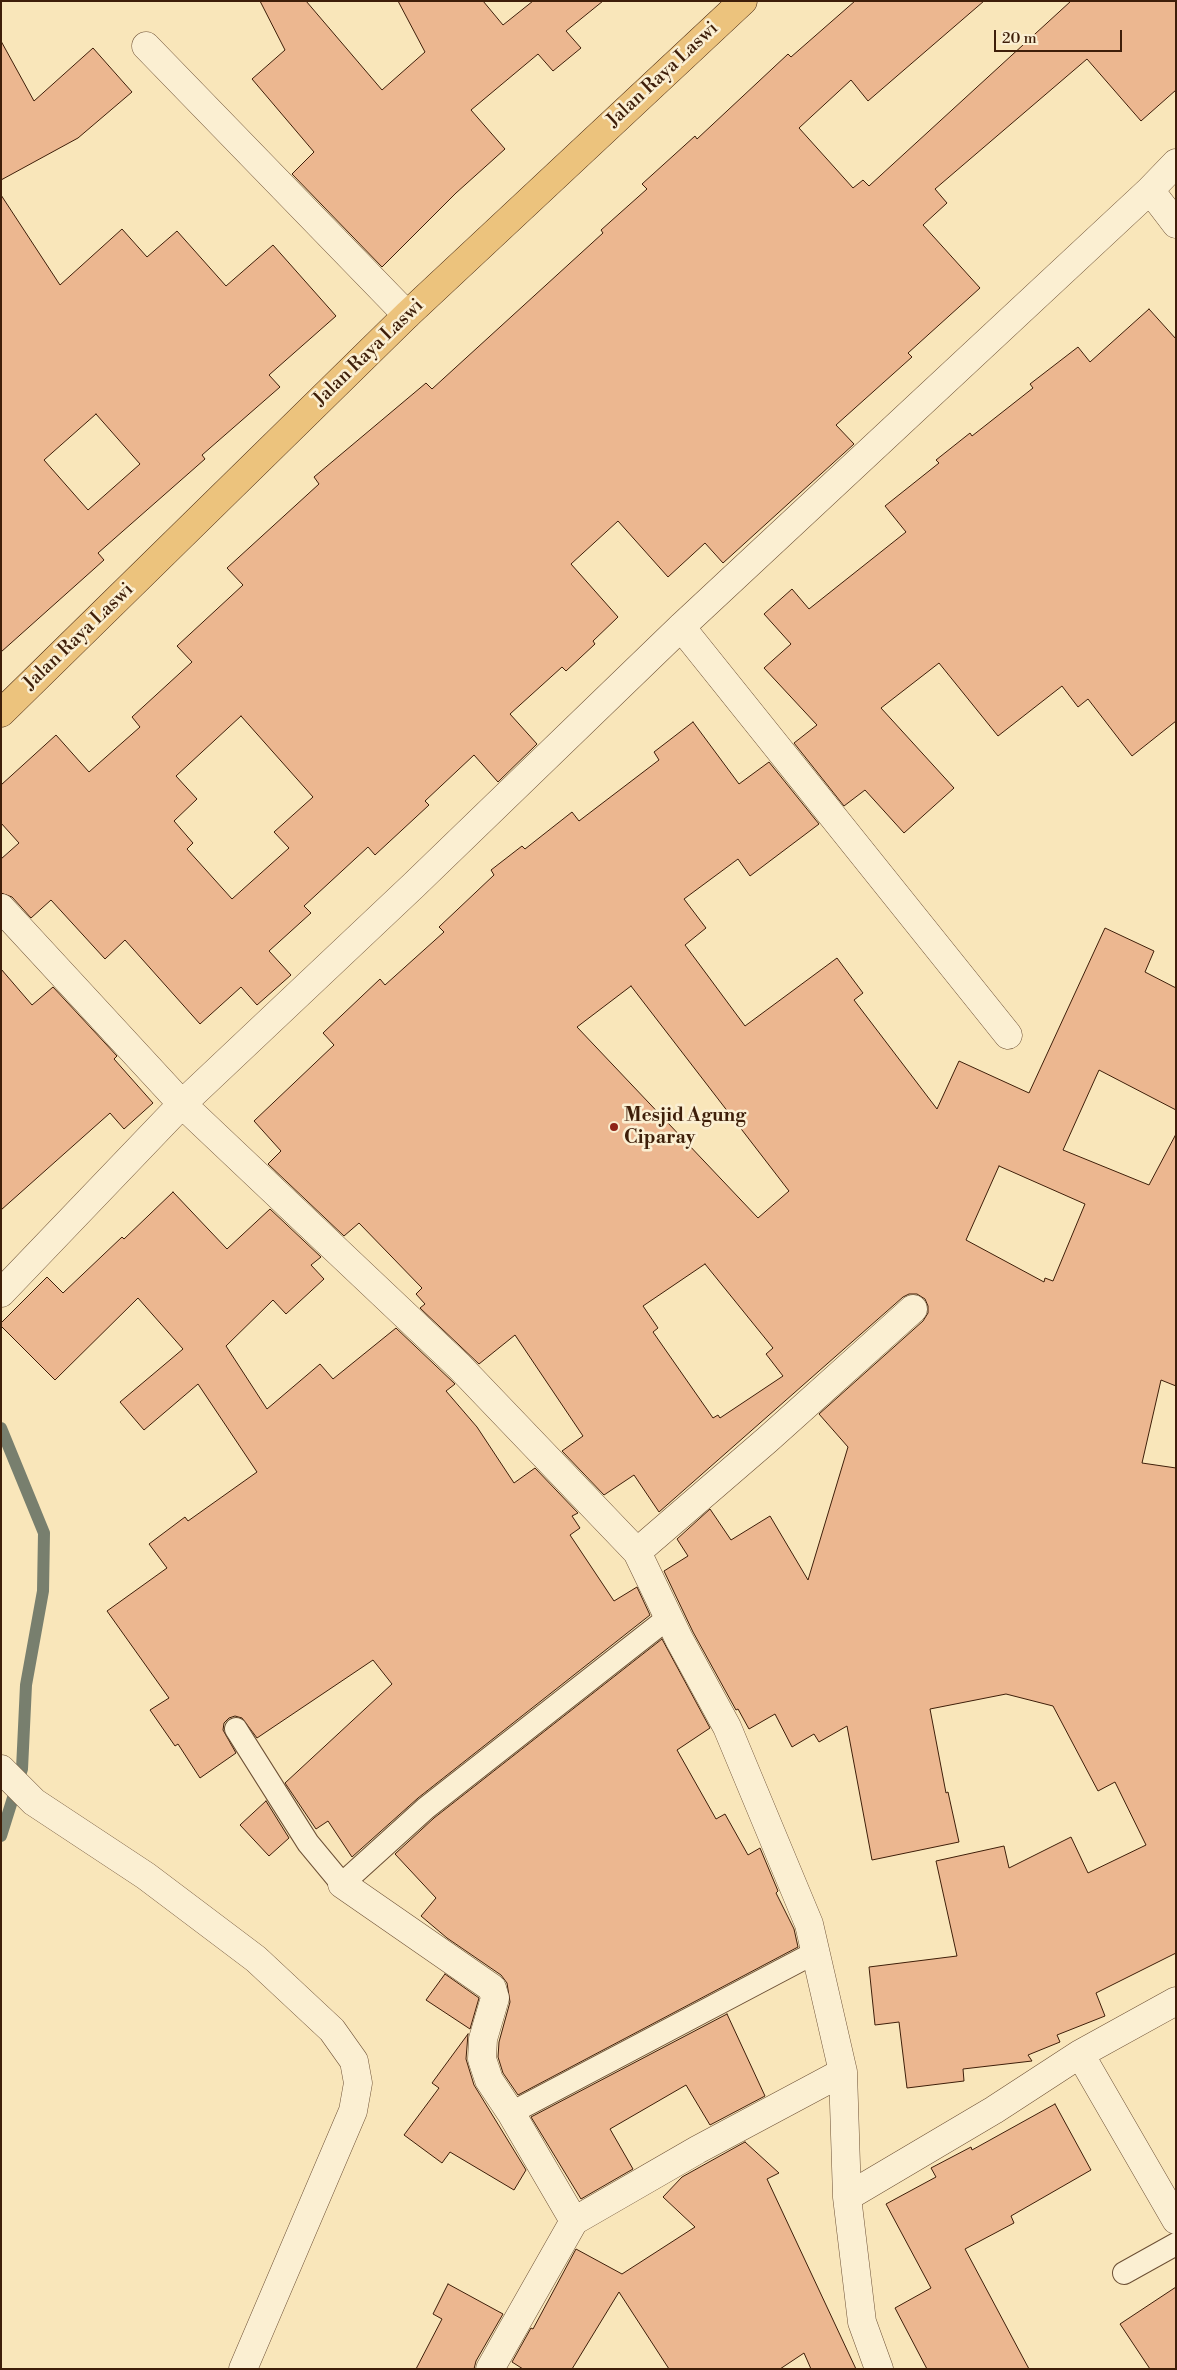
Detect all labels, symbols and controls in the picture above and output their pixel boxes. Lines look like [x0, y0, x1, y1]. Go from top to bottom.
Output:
street label: Jalan Raya Laswi [603, 18, 723, 132]
scale bar [997, 20, 1124, 52]
text: 20 m [1002, 29, 1037, 48]
street label: Jalan Raya Laswi [309, 295, 429, 411]
street label: Jalan Raya Laswi [19, 579, 139, 695]
place label: Mesjid Agung Ciparay [624, 1105, 746, 1149]
marker: Mesjid Agung Ciparay [608, 1121, 620, 1133]

